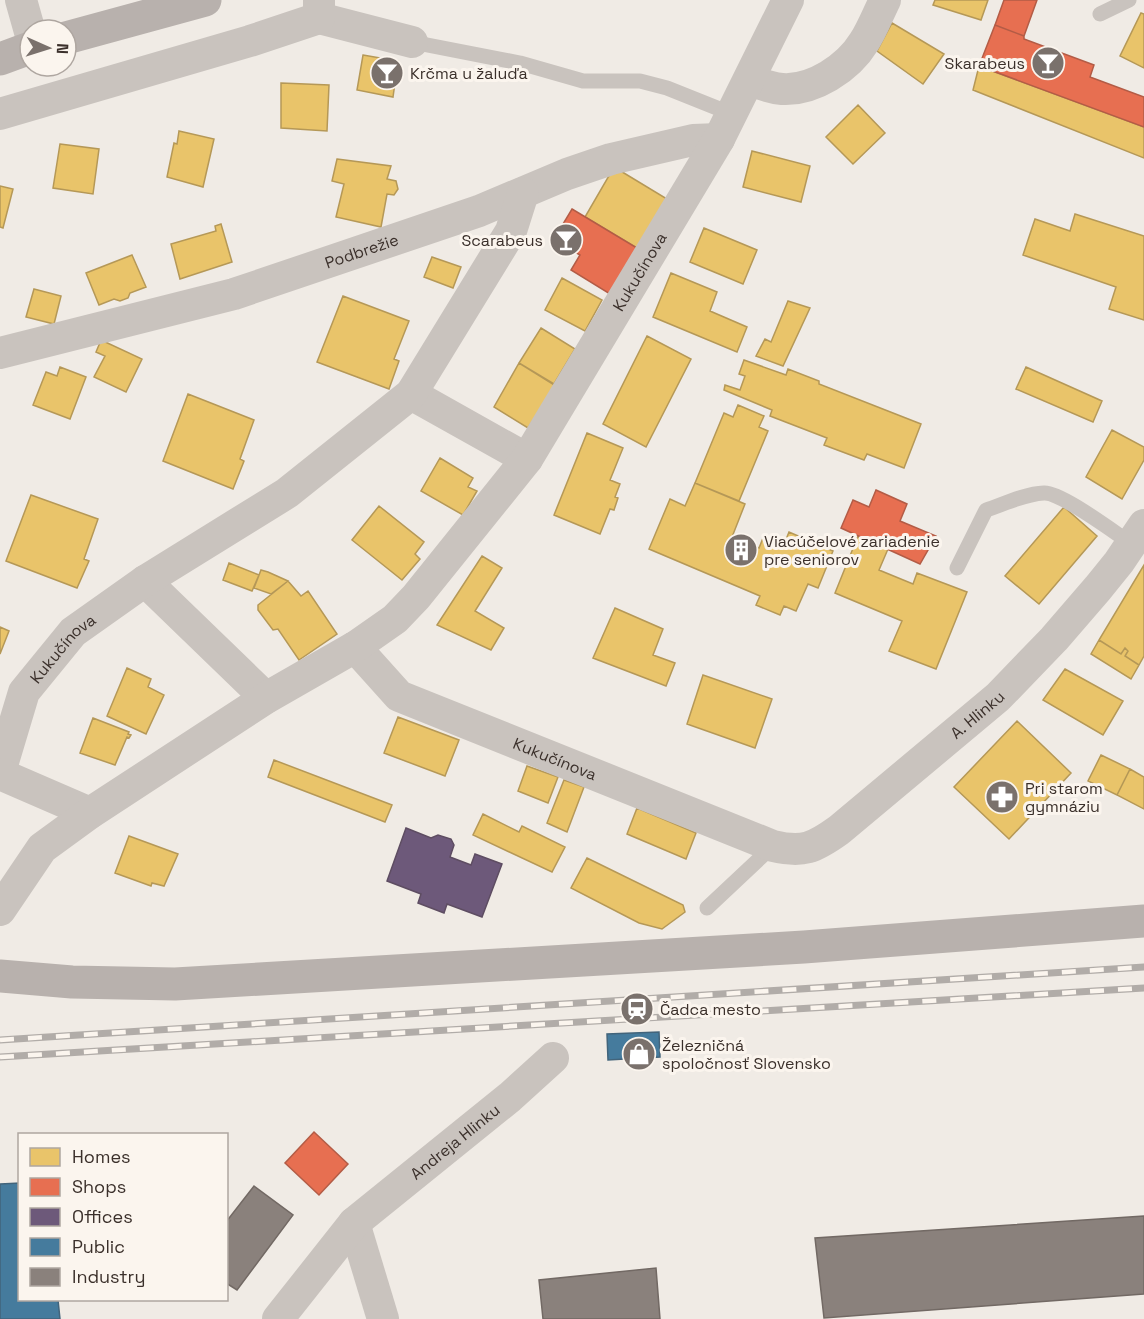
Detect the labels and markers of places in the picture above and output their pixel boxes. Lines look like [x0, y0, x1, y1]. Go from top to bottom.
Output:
bar icon: Skarabeus [1030, 45, 1066, 81]
place label: Skarabeus [945, 53, 1025, 74]
bar icon: Krčma u žaluďa [369, 55, 405, 91]
place label: Krčma u žaluďa [410, 63, 528, 84]
bar icon: Scarabeus [548, 222, 584, 258]
place label: Scarabeus [461, 230, 543, 251]
place label: Viacúčelové zariadenie pre seniorov [764, 531, 940, 570]
building icon: Viacúčelové zariadenie pre seniorov [723, 532, 759, 568]
place label: Pri starom gymnáziu [1025, 778, 1103, 817]
pharmacy icon: Pri starom gymnáziu [984, 779, 1020, 815]
station icon: Čadca mesto [619, 991, 655, 1027]
place label: Čadca mesto [660, 999, 761, 1020]
place label: Železničná spoločnosť Slovensko [662, 1035, 831, 1074]
shop icon: Železničná spoločnosť Slovensko [621, 1036, 657, 1072]

